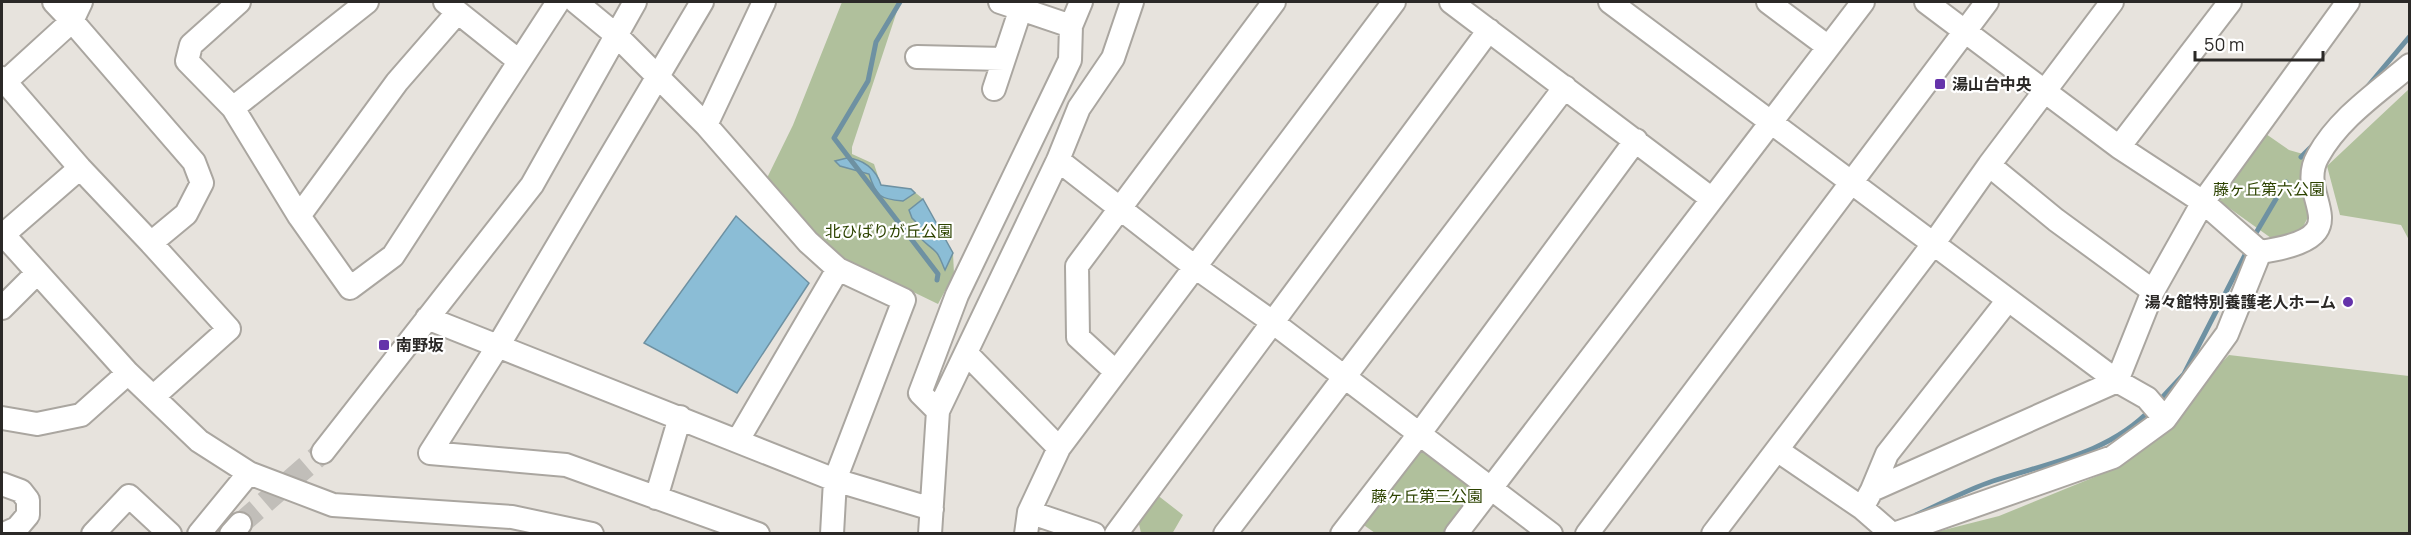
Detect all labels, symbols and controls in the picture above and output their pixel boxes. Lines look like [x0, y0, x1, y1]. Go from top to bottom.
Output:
scale bar [2195, 24, 2322, 62]
text: 50 m [2204, 32, 2244, 56]
place label: 湯山台中央 [1952, 73, 2032, 95]
marker: 湯山台中央 [1933, 77, 1947, 91]
park label: 藤ヶ丘第六公園 [2213, 178, 2325, 200]
park label: 北ひばりが丘公園 [825, 220, 953, 242]
place label: 湯々館特別養護老人ホーム [2144, 291, 2336, 313]
marker: 湯々館特別養護老人ホーム [2341, 295, 2355, 309]
place label: 南野坂 [396, 334, 444, 356]
marker: 南野坂 [377, 338, 391, 352]
park label: 藤ヶ丘第三公園 [1371, 485, 1483, 507]

